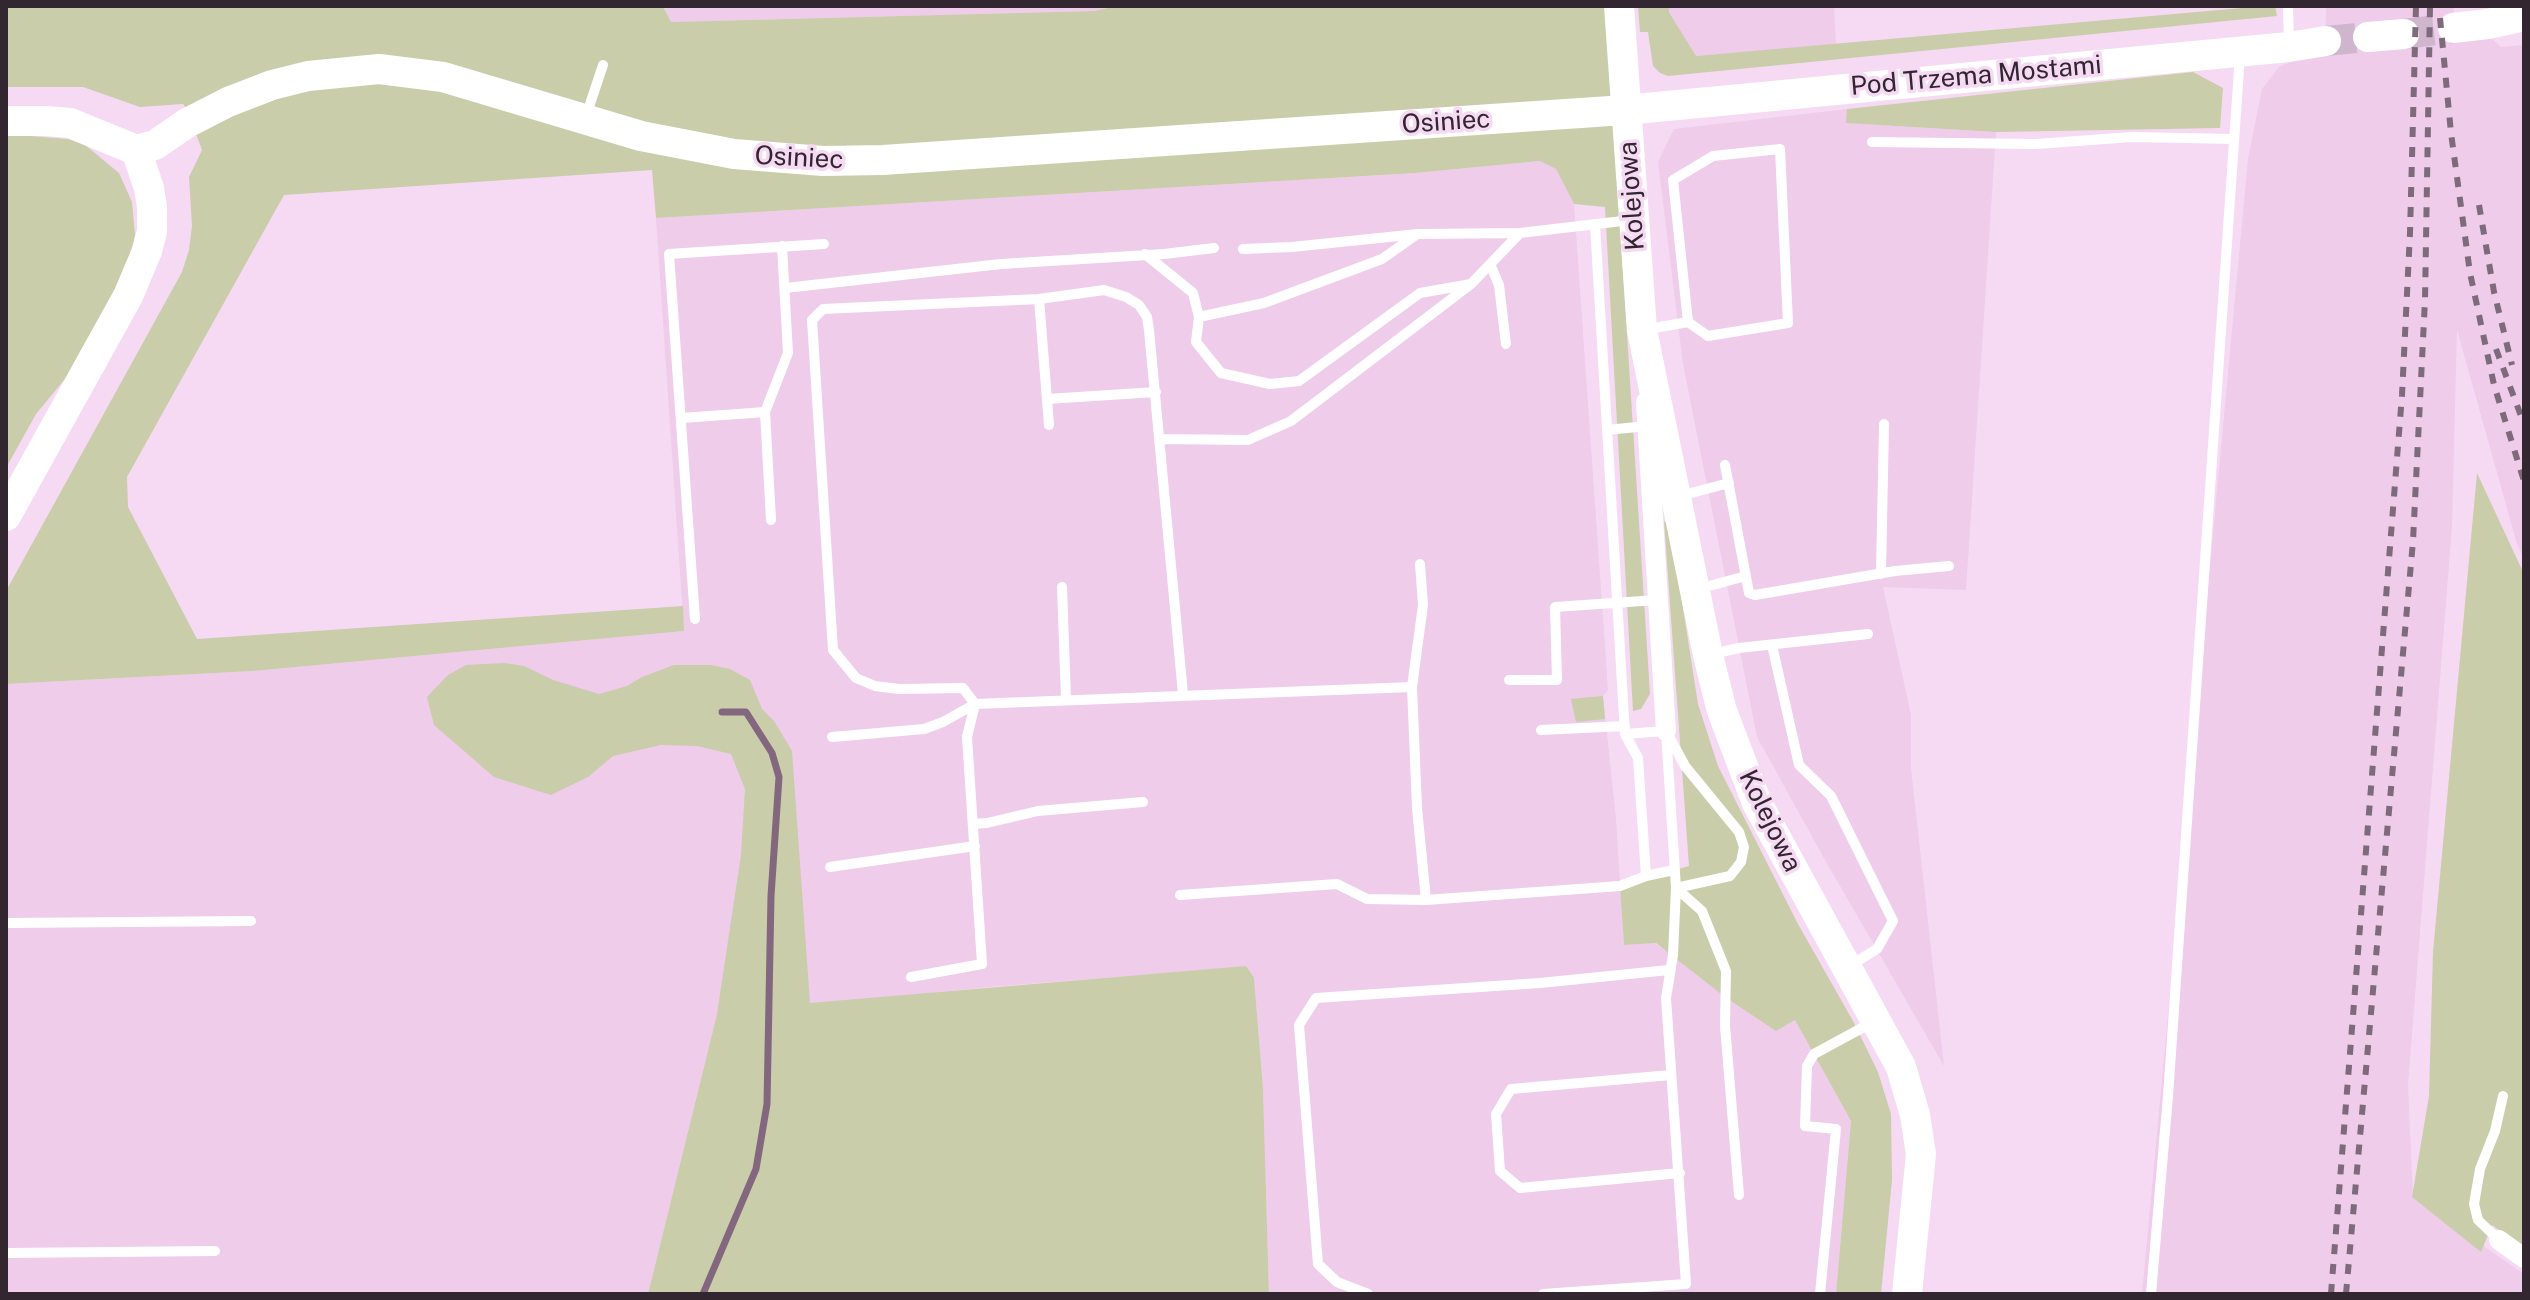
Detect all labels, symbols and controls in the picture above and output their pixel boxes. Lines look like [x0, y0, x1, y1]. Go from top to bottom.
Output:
street label: Pod Trzema Mostami [1849, 49, 2103, 103]
street label: Osiniec [1401, 103, 1491, 141]
street label: Osiniec [754, 140, 844, 176]
street label: Kolejowa [1613, 140, 1651, 252]
street label: Kolejowa [1732, 765, 1808, 877]

